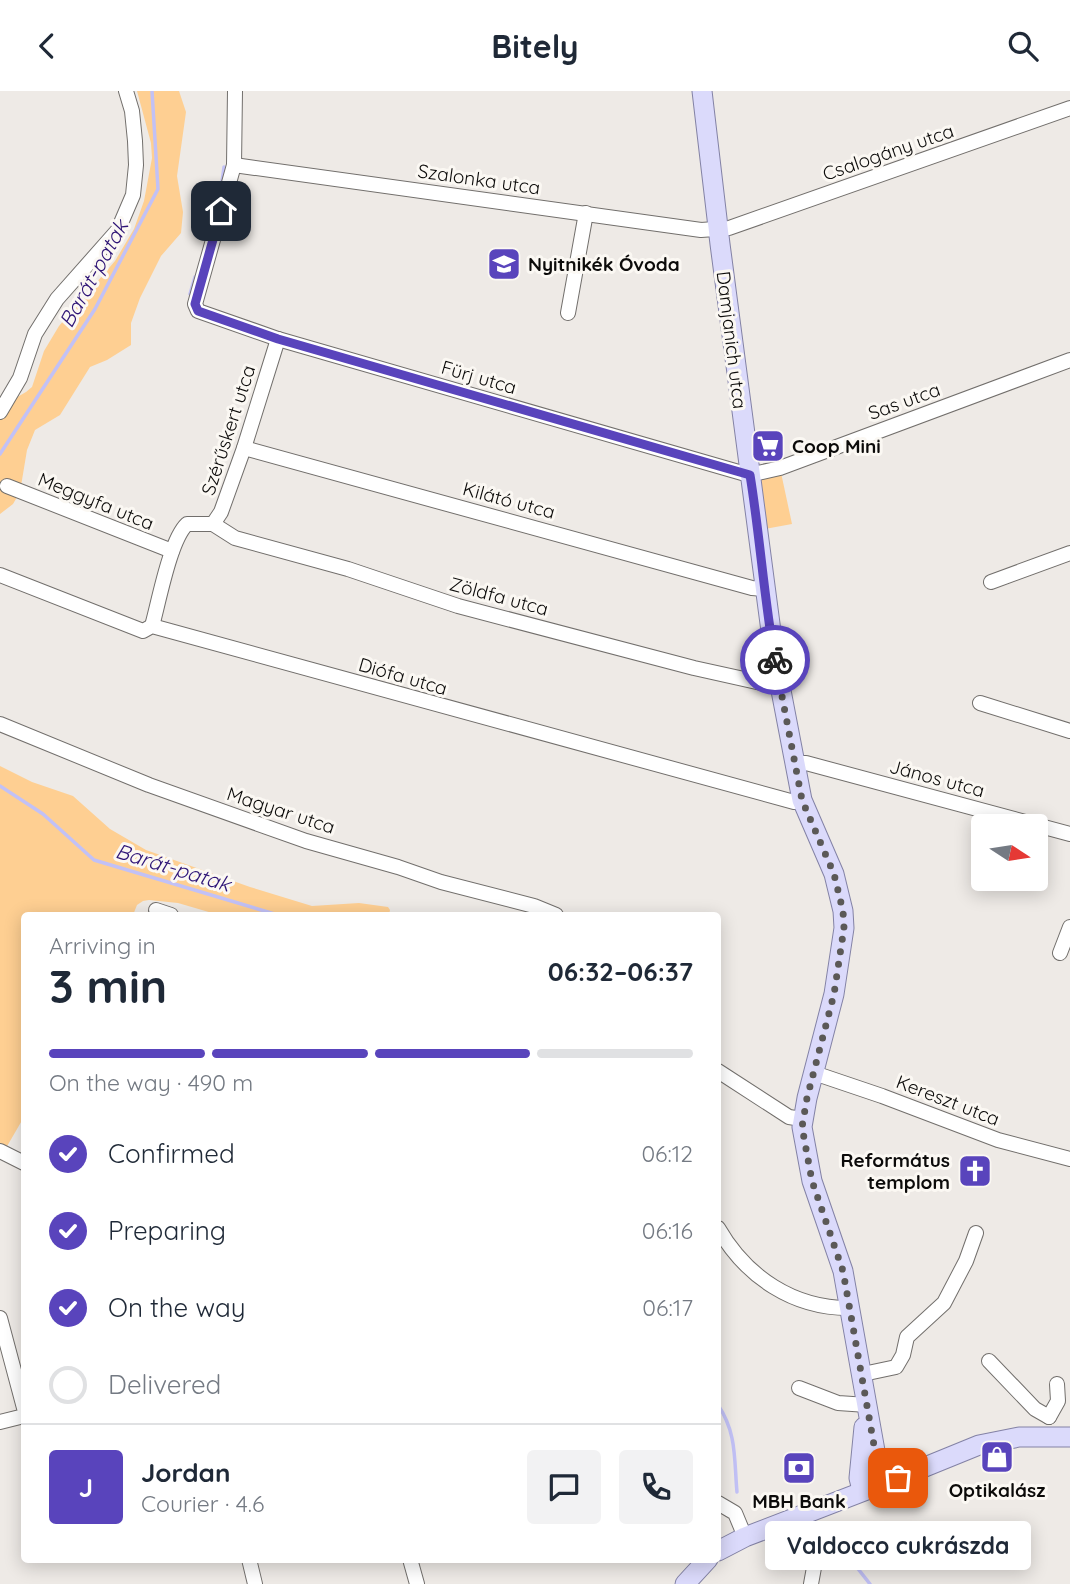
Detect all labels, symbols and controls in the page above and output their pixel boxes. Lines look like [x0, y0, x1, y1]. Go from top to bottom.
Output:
text: Bitely [491, 26, 579, 66]
icon: back [28, 27, 66, 65]
icon: search [1004, 27, 1042, 65]
street label: Csalogány utca [819, 118, 957, 186]
street label: Szalonka utca [416, 159, 542, 199]
pin [191, 181, 251, 241]
icon: home [202, 192, 240, 230]
water label: Barát-patak [53, 214, 134, 332]
school or university icon: Nyitnikék Óvoda [485, 245, 523, 283]
place label: Nyitnikék Óvoda [528, 252, 680, 276]
street label: Damjanich utca [712, 270, 752, 410]
street label: Fürj utca [439, 355, 519, 399]
street label: Szérűskert utca [196, 362, 260, 498]
street label: Sas utca [865, 377, 943, 425]
supermarket icon: Coop Mini [749, 427, 787, 465]
place label: Coop Mini [792, 434, 881, 458]
street label: Meggyfa utca [35, 467, 157, 535]
street label: Kilátó utca [460, 476, 558, 524]
street label: Zöldfa utca [447, 571, 551, 621]
courier [740, 625, 810, 695]
icon: bike [756, 641, 794, 679]
street label: Diófa utca [356, 652, 450, 700]
street label: János utca [887, 754, 987, 802]
street label: Magyar utca [224, 781, 338, 839]
north arrow [971, 814, 1048, 891]
map controls [971, 814, 1048, 891]
water label: Barát-patak [113, 837, 236, 897]
text: Arriving in [49, 931, 156, 960]
text: 06:32–06:37 [548, 955, 693, 988]
text: 3 min [49, 957, 167, 1015]
text: On the way · 490 m [49, 1068, 253, 1097]
street label: Kereszt utca [893, 1069, 1003, 1131]
icon: check [49, 1135, 87, 1173]
text: Confirmed [108, 1137, 235, 1170]
text: 06:12 [641, 1139, 693, 1168]
place label: Református templom [840, 1148, 950, 1194]
church icon: Református templom [956, 1152, 994, 1190]
icon: check [49, 1212, 87, 1250]
text: Preparing [108, 1214, 226, 1247]
text: 06:16 [642, 1216, 693, 1245]
icon: check [49, 1289, 87, 1327]
text: On the way [108, 1291, 246, 1324]
text: 06:17 [642, 1293, 693, 1322]
text: Delivered [108, 1368, 221, 1401]
shop icon: Optikalász [978, 1438, 1016, 1476]
pin [868, 1448, 928, 1508]
bank icon: MBH Bank [780, 1449, 818, 1487]
button: chat [527, 1450, 601, 1524]
button: phone [619, 1450, 693, 1524]
text: Jordan [141, 1456, 230, 1489]
icon: bag [879, 1459, 917, 1497]
text: J [79, 1471, 93, 1504]
place label: Optikalász [949, 1478, 1045, 1502]
text: Courier · 4.6 [141, 1489, 264, 1518]
place label: MBH Bank [752, 1489, 846, 1513]
callout: Valdocco cukrászda [765, 1520, 1031, 1569]
text: Valdocco cukrászda [787, 1531, 1009, 1560]

